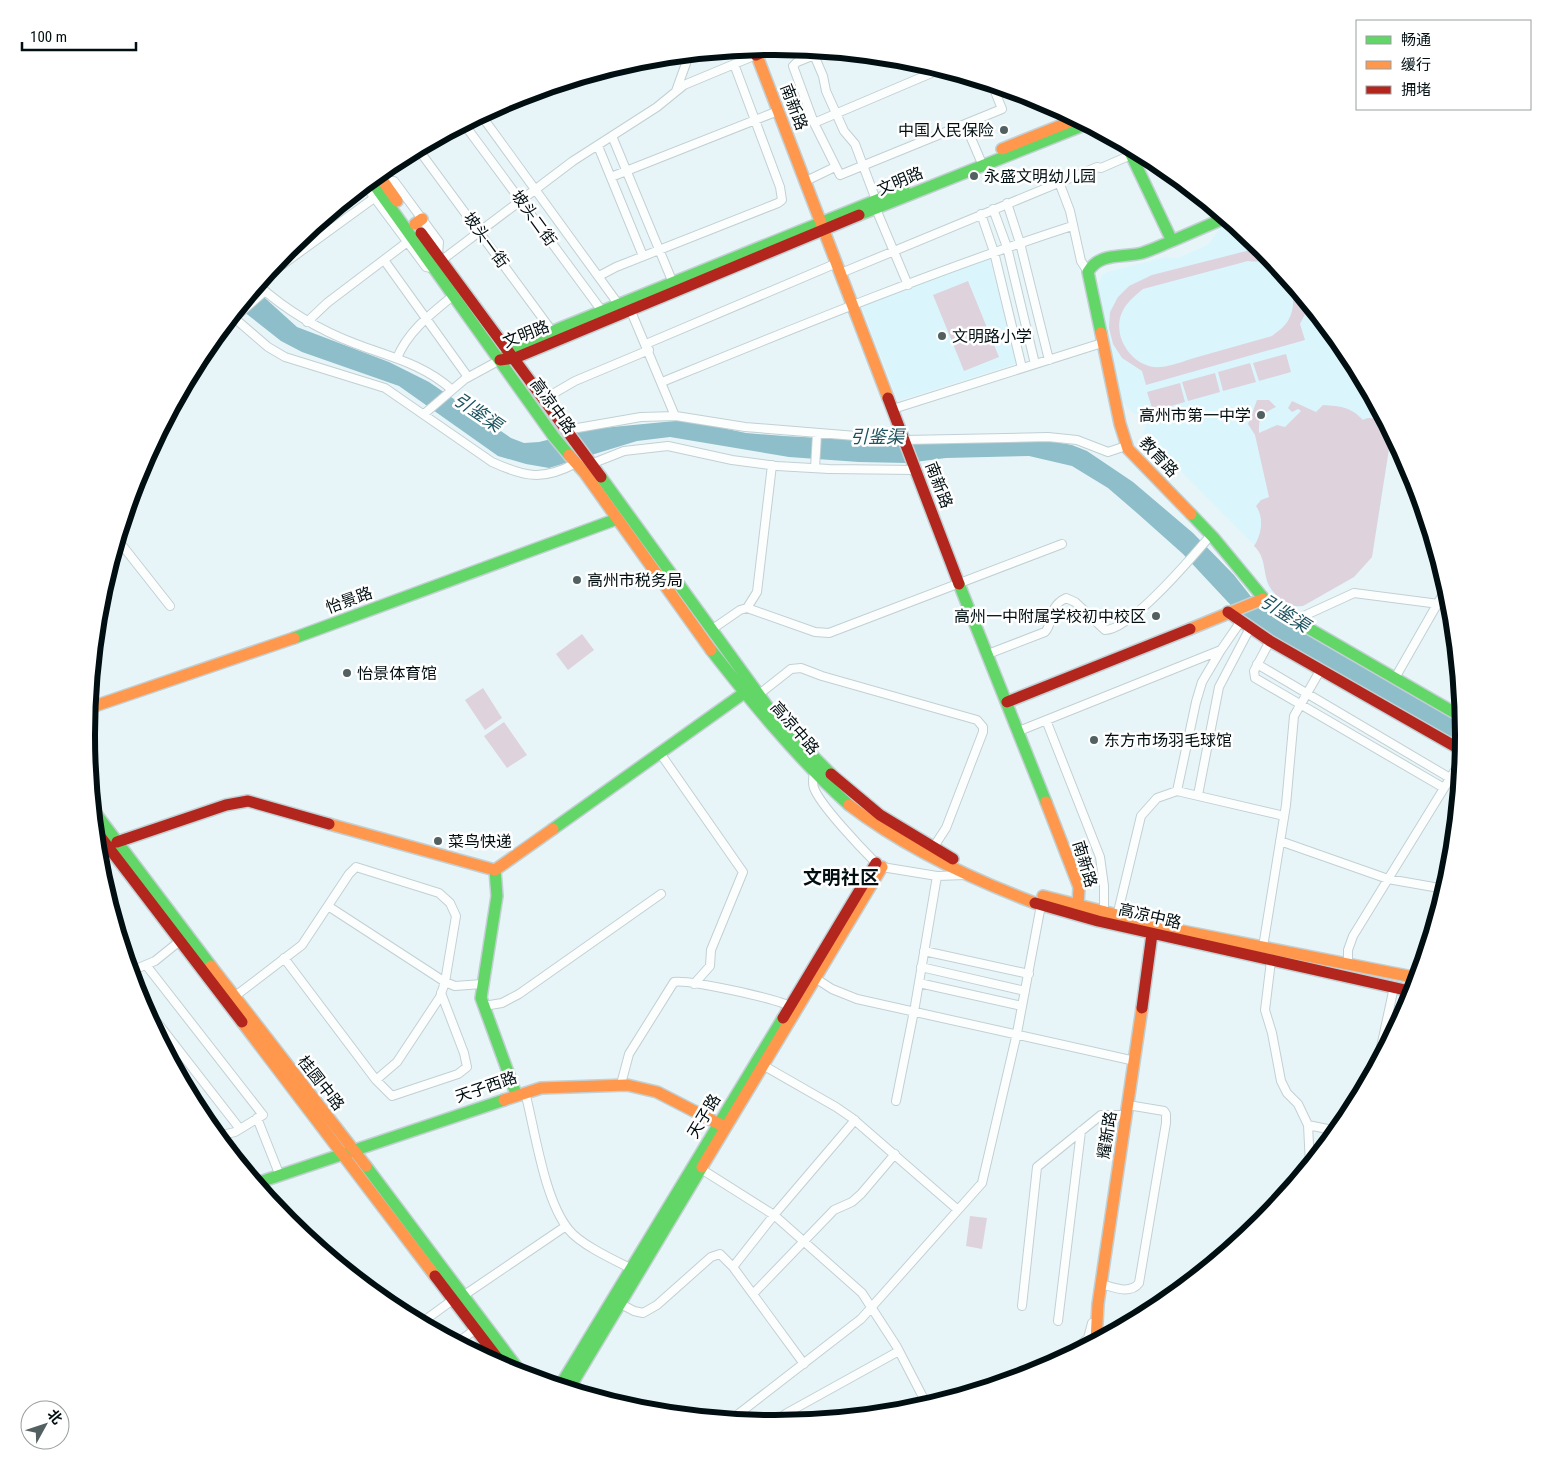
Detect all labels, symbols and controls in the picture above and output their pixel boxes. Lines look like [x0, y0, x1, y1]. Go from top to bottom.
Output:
scale bar [22, 20, 136, 52]
legend [1356, 20, 1531, 110]
text: 100 m [30, 28, 67, 46]
text: 畅通 [1401, 31, 1431, 49]
text: 缓行 [1401, 56, 1431, 74]
street label: 南新路 [777, 81, 811, 133]
text: 拥堵 [1401, 81, 1431, 99]
place label: 中国人民保险 [898, 121, 994, 140]
marker: 中国人民保险 [998, 124, 1010, 136]
street label: 文明路 [874, 163, 926, 199]
place label: 永盛文明幼儿园 [984, 167, 1096, 186]
marker: 永盛文明幼儿园 [968, 170, 980, 182]
street label: 坡头二街 [508, 187, 560, 249]
street label: 坡头一街 [460, 209, 512, 271]
street label: 文明路 [500, 317, 552, 351]
place label: 文明路小学 [952, 327, 1032, 346]
marker: 文明路小学 [936, 330, 948, 342]
street label: 高凉中路 [527, 375, 579, 437]
water label: 引鉴渠 [450, 388, 509, 437]
place label: 高州市第一中学 [1139, 406, 1251, 425]
marker: 高州市第一中学 [1255, 409, 1267, 421]
water label: 引鉴渠 [850, 426, 907, 447]
street label: 教育路 [1136, 433, 1182, 481]
street label: 南新路 [922, 459, 956, 511]
place label: 高州市税务局 [587, 571, 683, 590]
marker: 高州市税务局 [571, 574, 583, 586]
street label: 怡景路 [323, 583, 375, 617]
water label: 引鉴渠 [1257, 590, 1316, 638]
place label: 高州一中附属学校初中校区 [954, 607, 1146, 626]
marker: 高州一中附属学校初中校区 [1150, 610, 1162, 622]
place label: 怡景体育馆 [357, 664, 437, 683]
marker: 怡景体育馆 [341, 667, 353, 679]
street label: 高凉中路 [767, 698, 823, 758]
place label: 东方市场羽毛球馆 [1104, 731, 1232, 750]
marker: 东方市场羽毛球馆 [1088, 734, 1100, 746]
place label: 菜鸟快递 [448, 832, 512, 851]
marker: 菜鸟快递 [432, 835, 444, 847]
street label: 南新路 [1069, 838, 1101, 890]
district label: 文明社区 [803, 866, 879, 889]
street label: 高凉中路 [1117, 900, 1183, 932]
street label: 桂圆中路 [294, 1052, 348, 1114]
street label: 天子西路 [453, 1068, 519, 1106]
street label: 天子路 [683, 1091, 725, 1141]
street label: 耀新路 [1094, 1110, 1120, 1160]
north arrow [20, 1400, 70, 1450]
text: 北 [44, 1406, 66, 1427]

